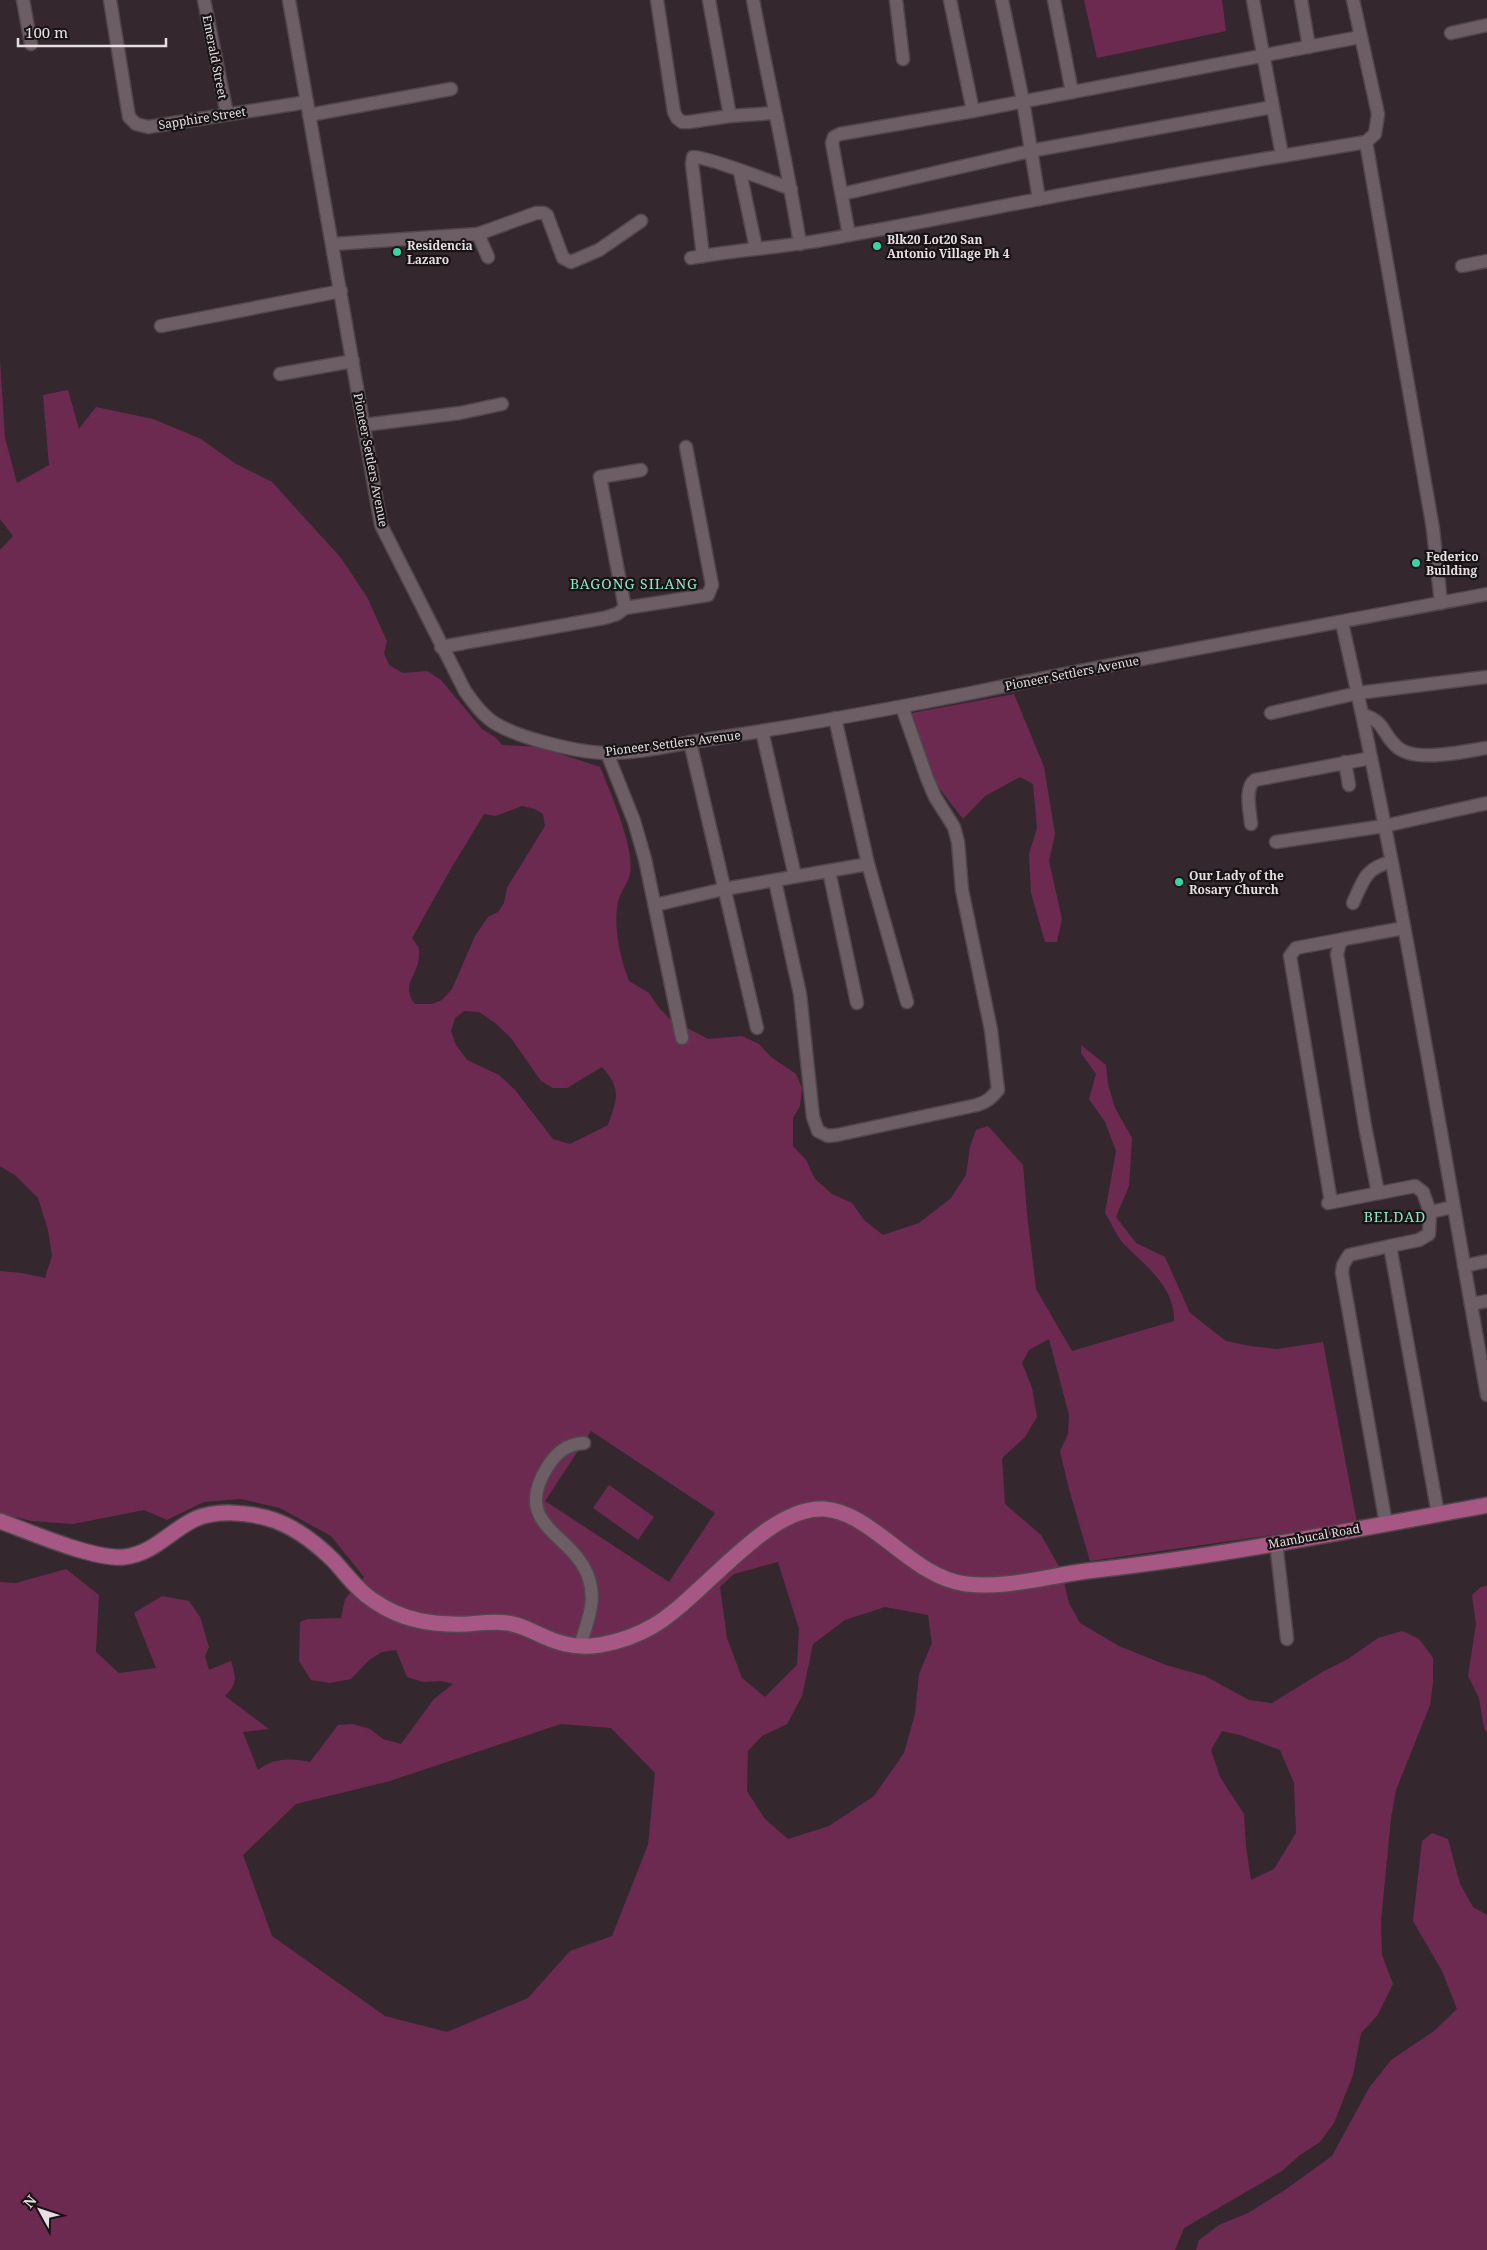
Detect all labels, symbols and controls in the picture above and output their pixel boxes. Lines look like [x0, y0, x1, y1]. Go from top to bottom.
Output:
street label: Emerald Street [199, 14, 231, 100]
scale bar [18, 15, 165, 47]
text: 100 m [25, 22, 68, 42]
street label: Sapphire Street [157, 103, 247, 133]
place label: Blk20 Lot20 San Antonio Village Ph 4 [887, 231, 1010, 262]
place label: Residencia Lazaro [407, 237, 473, 268]
marker: Blk20 Lot20 San Antonio Village Ph 4 [871, 240, 883, 252]
marker: Residencia Lazaro [391, 246, 403, 258]
street label: Pioneer Settlers Avenue [350, 392, 392, 528]
place label: Federico Building [1426, 548, 1479, 579]
marker: Federico Building [1410, 557, 1422, 569]
district label: BAGONG SILANG [570, 574, 698, 593]
street label: Pioneer Settlers Avenue [1004, 652, 1140, 694]
street label: Pioneer Settlers Avenue [604, 726, 742, 760]
place label: Our Lady of the Rosary Church [1189, 867, 1284, 898]
marker: Our Lady of the Rosary Church [1173, 876, 1185, 888]
district label: BELDAD [1364, 1207, 1426, 1226]
street label: Mambucal Road [1267, 1519, 1362, 1552]
north arrow [15, 2185, 65, 2235]
text: N [19, 2191, 40, 2212]

